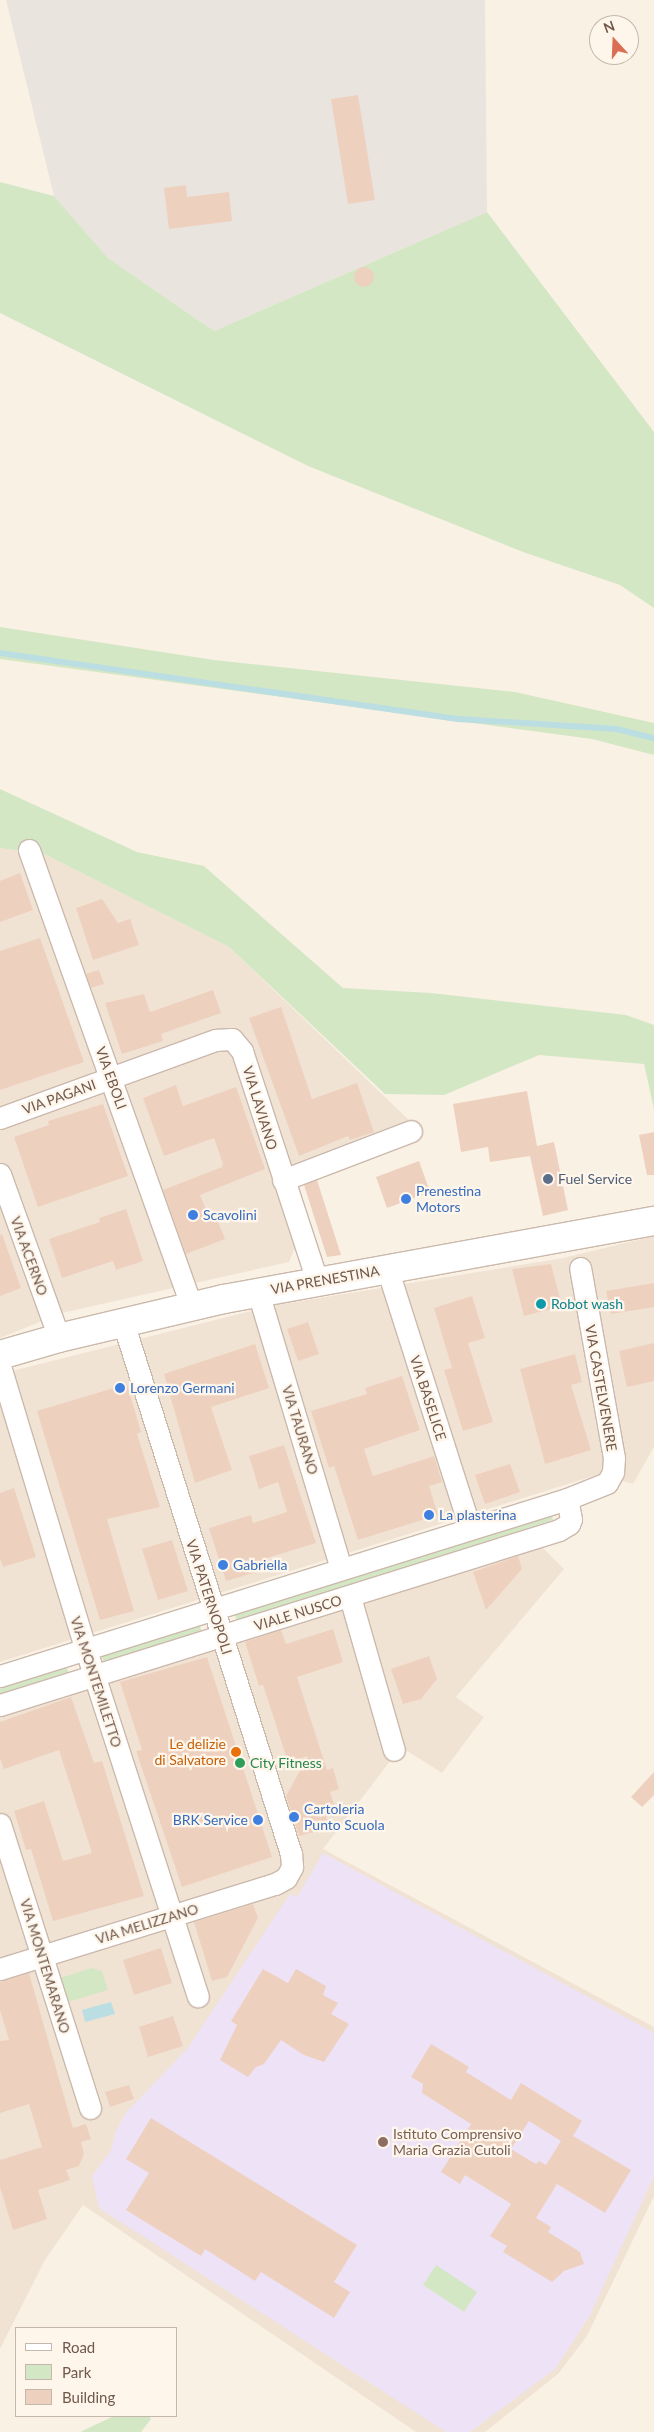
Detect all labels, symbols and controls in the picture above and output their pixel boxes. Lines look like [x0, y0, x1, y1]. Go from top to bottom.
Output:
north arrow [589, 15, 639, 65]
text: N [601, 17, 617, 36]
street label: VIA EBOLI [92, 1044, 130, 1112]
street label: VIA LAVIANO [239, 1064, 281, 1152]
street label: VIA PAGANI [20, 1076, 98, 1118]
place label: Fuel Service [558, 1171, 632, 1187]
marker: Fuel Service [542, 1173, 554, 1185]
place label: Prenestina Motors [416, 1183, 481, 1216]
marker: Prenestina Motors [400, 1193, 412, 1205]
place label: Scavolini [203, 1207, 257, 1223]
marker: Scavolini [187, 1209, 199, 1221]
street label: VIA ACERNO [7, 1214, 51, 1298]
street label: VIA PRENESTINA [269, 1262, 381, 1298]
place label: Robot wash [551, 1296, 623, 1312]
marker: Robot wash [535, 1298, 547, 1310]
street label: VIA CASTELVENERE [582, 1323, 620, 1453]
street label: VIA BASELICE [406, 1353, 450, 1443]
place label: Lorenzo Germani [130, 1380, 235, 1396]
marker: Lorenzo Germani [114, 1382, 126, 1394]
street label: VIA TAURANO [278, 1383, 322, 1477]
place label: La plasterina [439, 1507, 517, 1523]
marker: La plasterina [423, 1509, 435, 1521]
street label: VIA PATERNOPOLI [182, 1537, 236, 1657]
place label: Gabriella [233, 1557, 287, 1573]
marker: Gabriella [217, 1559, 229, 1571]
street label: VIALE NUSCO [252, 1592, 344, 1634]
street label: VIA MONTEMILETTO [67, 1614, 125, 1750]
place label: Le delizie di Salvatore [154, 1736, 226, 1768]
marker: Le delizie di Salvatore [230, 1746, 242, 1758]
place label: City Fitness [250, 1755, 322, 1771]
marker: City Fitness [234, 1757, 246, 1769]
place label: Cartoleria Punto Scuola [304, 1801, 385, 1834]
marker: Cartoleria Punto Scuola [288, 1811, 300, 1823]
place label: BRK Service [173, 1812, 248, 1828]
marker: BRK Service [252, 1814, 264, 1826]
street label: VIA MONTEMARANO [16, 1896, 74, 2036]
street label: VIA MELIZZANO [93, 1900, 201, 1948]
place label: Istituto Comprensivo Maria Grazia Cutoli [393, 2126, 522, 2158]
marker: Istituto Comprensivo Maria Grazia Cutoli [377, 2136, 389, 2148]
legend [15, 2327, 178, 2417]
text: Road [62, 2338, 95, 2356]
text: Park [62, 2363, 91, 2381]
text: Building [62, 2388, 115, 2406]

